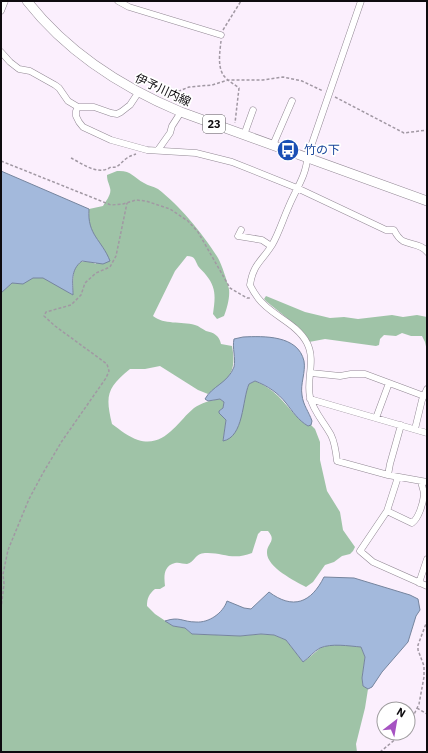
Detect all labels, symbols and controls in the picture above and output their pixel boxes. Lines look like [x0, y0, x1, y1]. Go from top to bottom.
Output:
street label: 伊予川内線 [133, 70, 194, 109]
road number: 23 [203, 115, 225, 133]
bus stop icon: 竹の下 [275, 137, 301, 163]
place label: 竹の下 [304, 142, 340, 157]
north arrow [376, 701, 416, 741]
text: N [394, 704, 408, 720]

